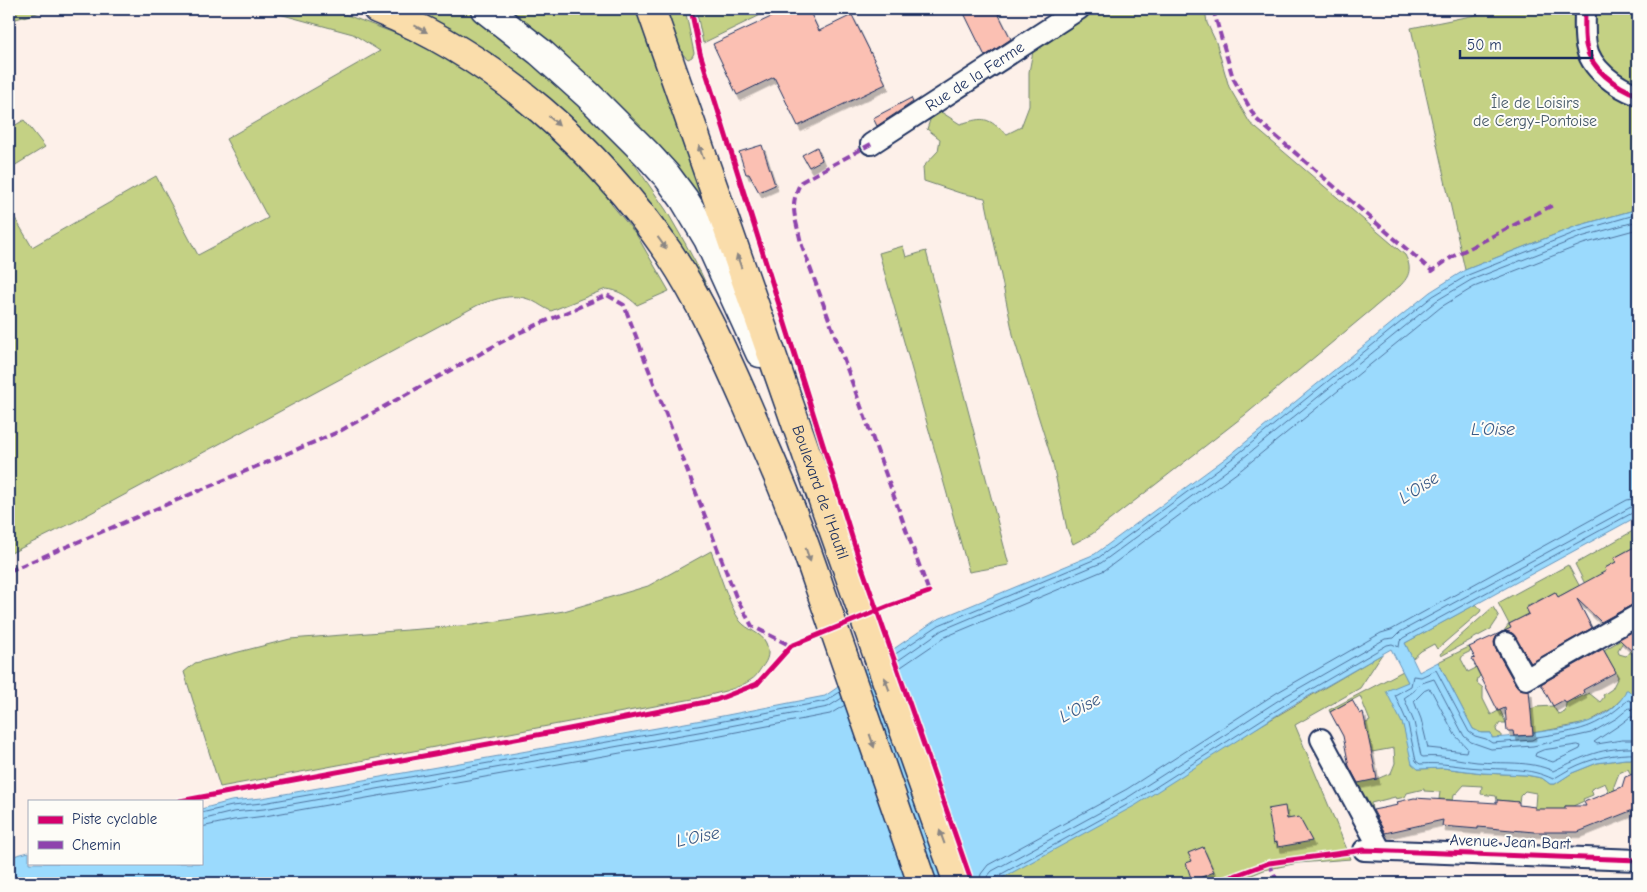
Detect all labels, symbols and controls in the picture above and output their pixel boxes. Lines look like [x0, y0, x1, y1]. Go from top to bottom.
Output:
one-way arrow [414, 25, 428, 34]
scale bar [1460, 28, 1592, 60]
text: 50 m [1467, 36, 1502, 54]
street label: Rue de la Ferme [922, 38, 1028, 115]
park label: Île de Loisirs de Cergy-Pontoise [1473, 93, 1597, 130]
one-way arrow [548, 116, 561, 127]
one-way arrow [697, 145, 704, 160]
one-way arrow [656, 236, 667, 249]
one-way arrow [735, 253, 742, 268]
water label: L’Oise [1471, 419, 1515, 440]
street label: Boulevard de l'Hautil [788, 423, 852, 562]
water label: L'Oise [1395, 467, 1443, 509]
one-way arrow [805, 548, 812, 563]
one-way arrow [883, 676, 891, 691]
water label: L'Oise [1056, 689, 1104, 727]
one-way arrow [869, 734, 877, 749]
legend [28, 800, 202, 864]
text: Piste cyclable [72, 810, 158, 828]
water label: L'Oise [674, 822, 722, 852]
one-way arrow [938, 830, 945, 845]
street label: Avenue Jean Bart [1449, 831, 1571, 853]
text: Chemin [72, 836, 121, 854]

